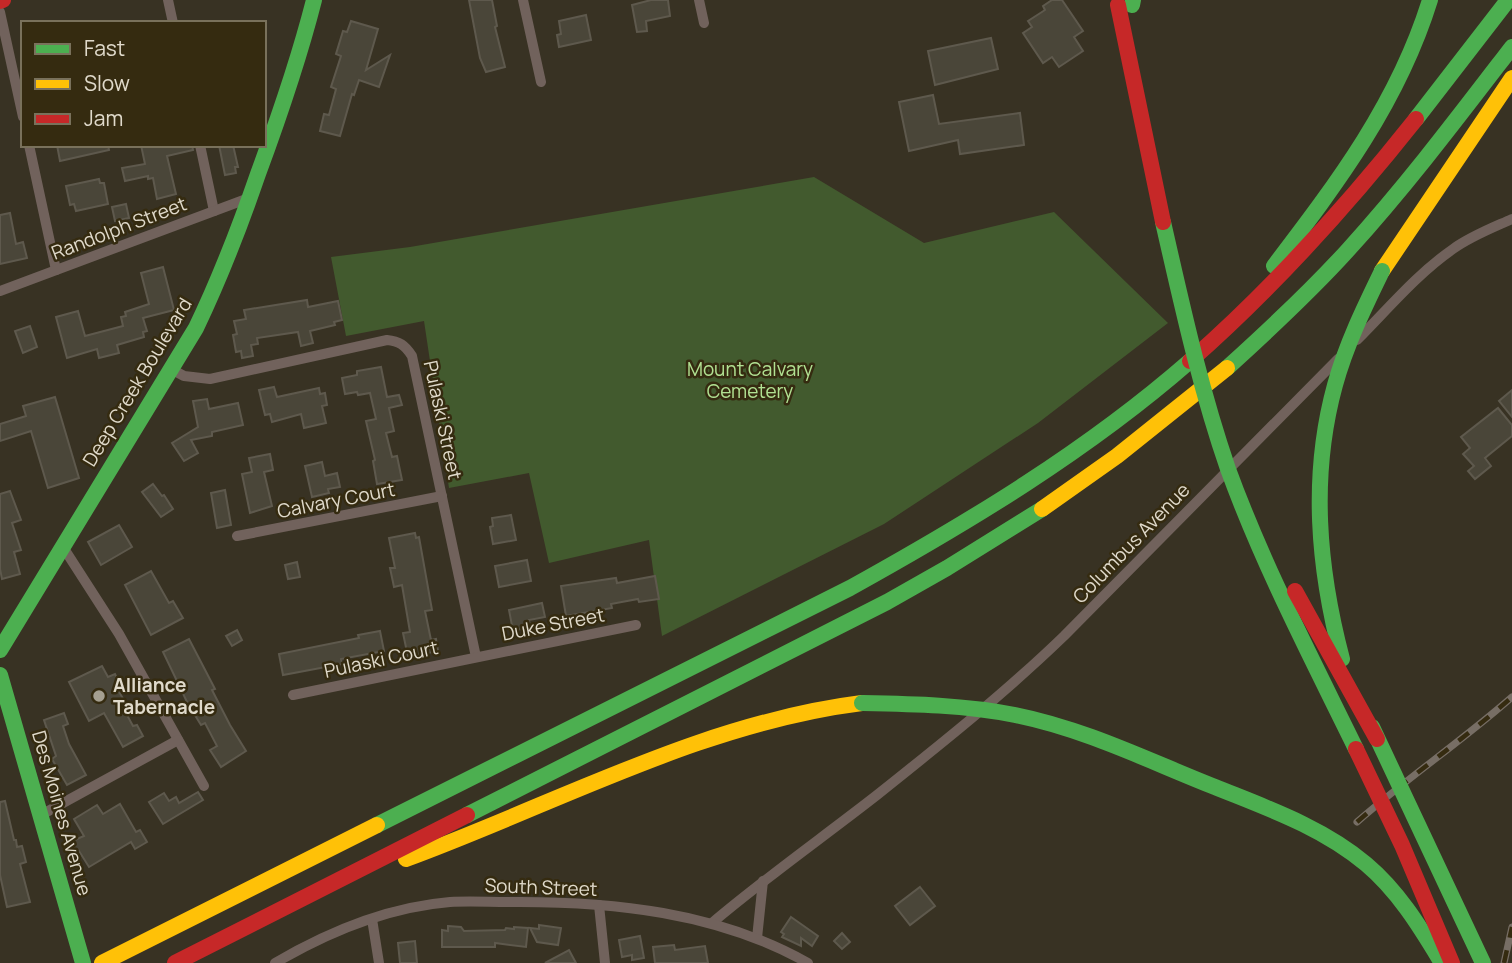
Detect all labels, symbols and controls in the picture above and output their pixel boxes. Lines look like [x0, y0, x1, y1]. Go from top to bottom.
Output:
legend [21, 21, 266, 147]
text: Fast [84, 34, 125, 62]
text: Slow [84, 69, 130, 97]
text: Jam [84, 104, 123, 132]
street label: Randolph Street [48, 190, 190, 266]
street label: Deep Creek Boulevard [76, 293, 198, 471]
park label: Mount Calvary Cemetery [687, 356, 813, 404]
street label: Pulaski Street [418, 358, 468, 482]
street label: Calvary Court [275, 476, 397, 524]
street label: Columbus Avenue [1067, 477, 1195, 609]
street label: Duke Street [499, 601, 607, 647]
street label: Pulaski Court [322, 634, 440, 684]
place label: Alliance Tabernacle [113, 672, 215, 720]
marker: Alliance Tabernacle [91, 688, 107, 704]
street label: Des Moines Avenue [26, 727, 98, 899]
street label: South Street [484, 872, 598, 902]

